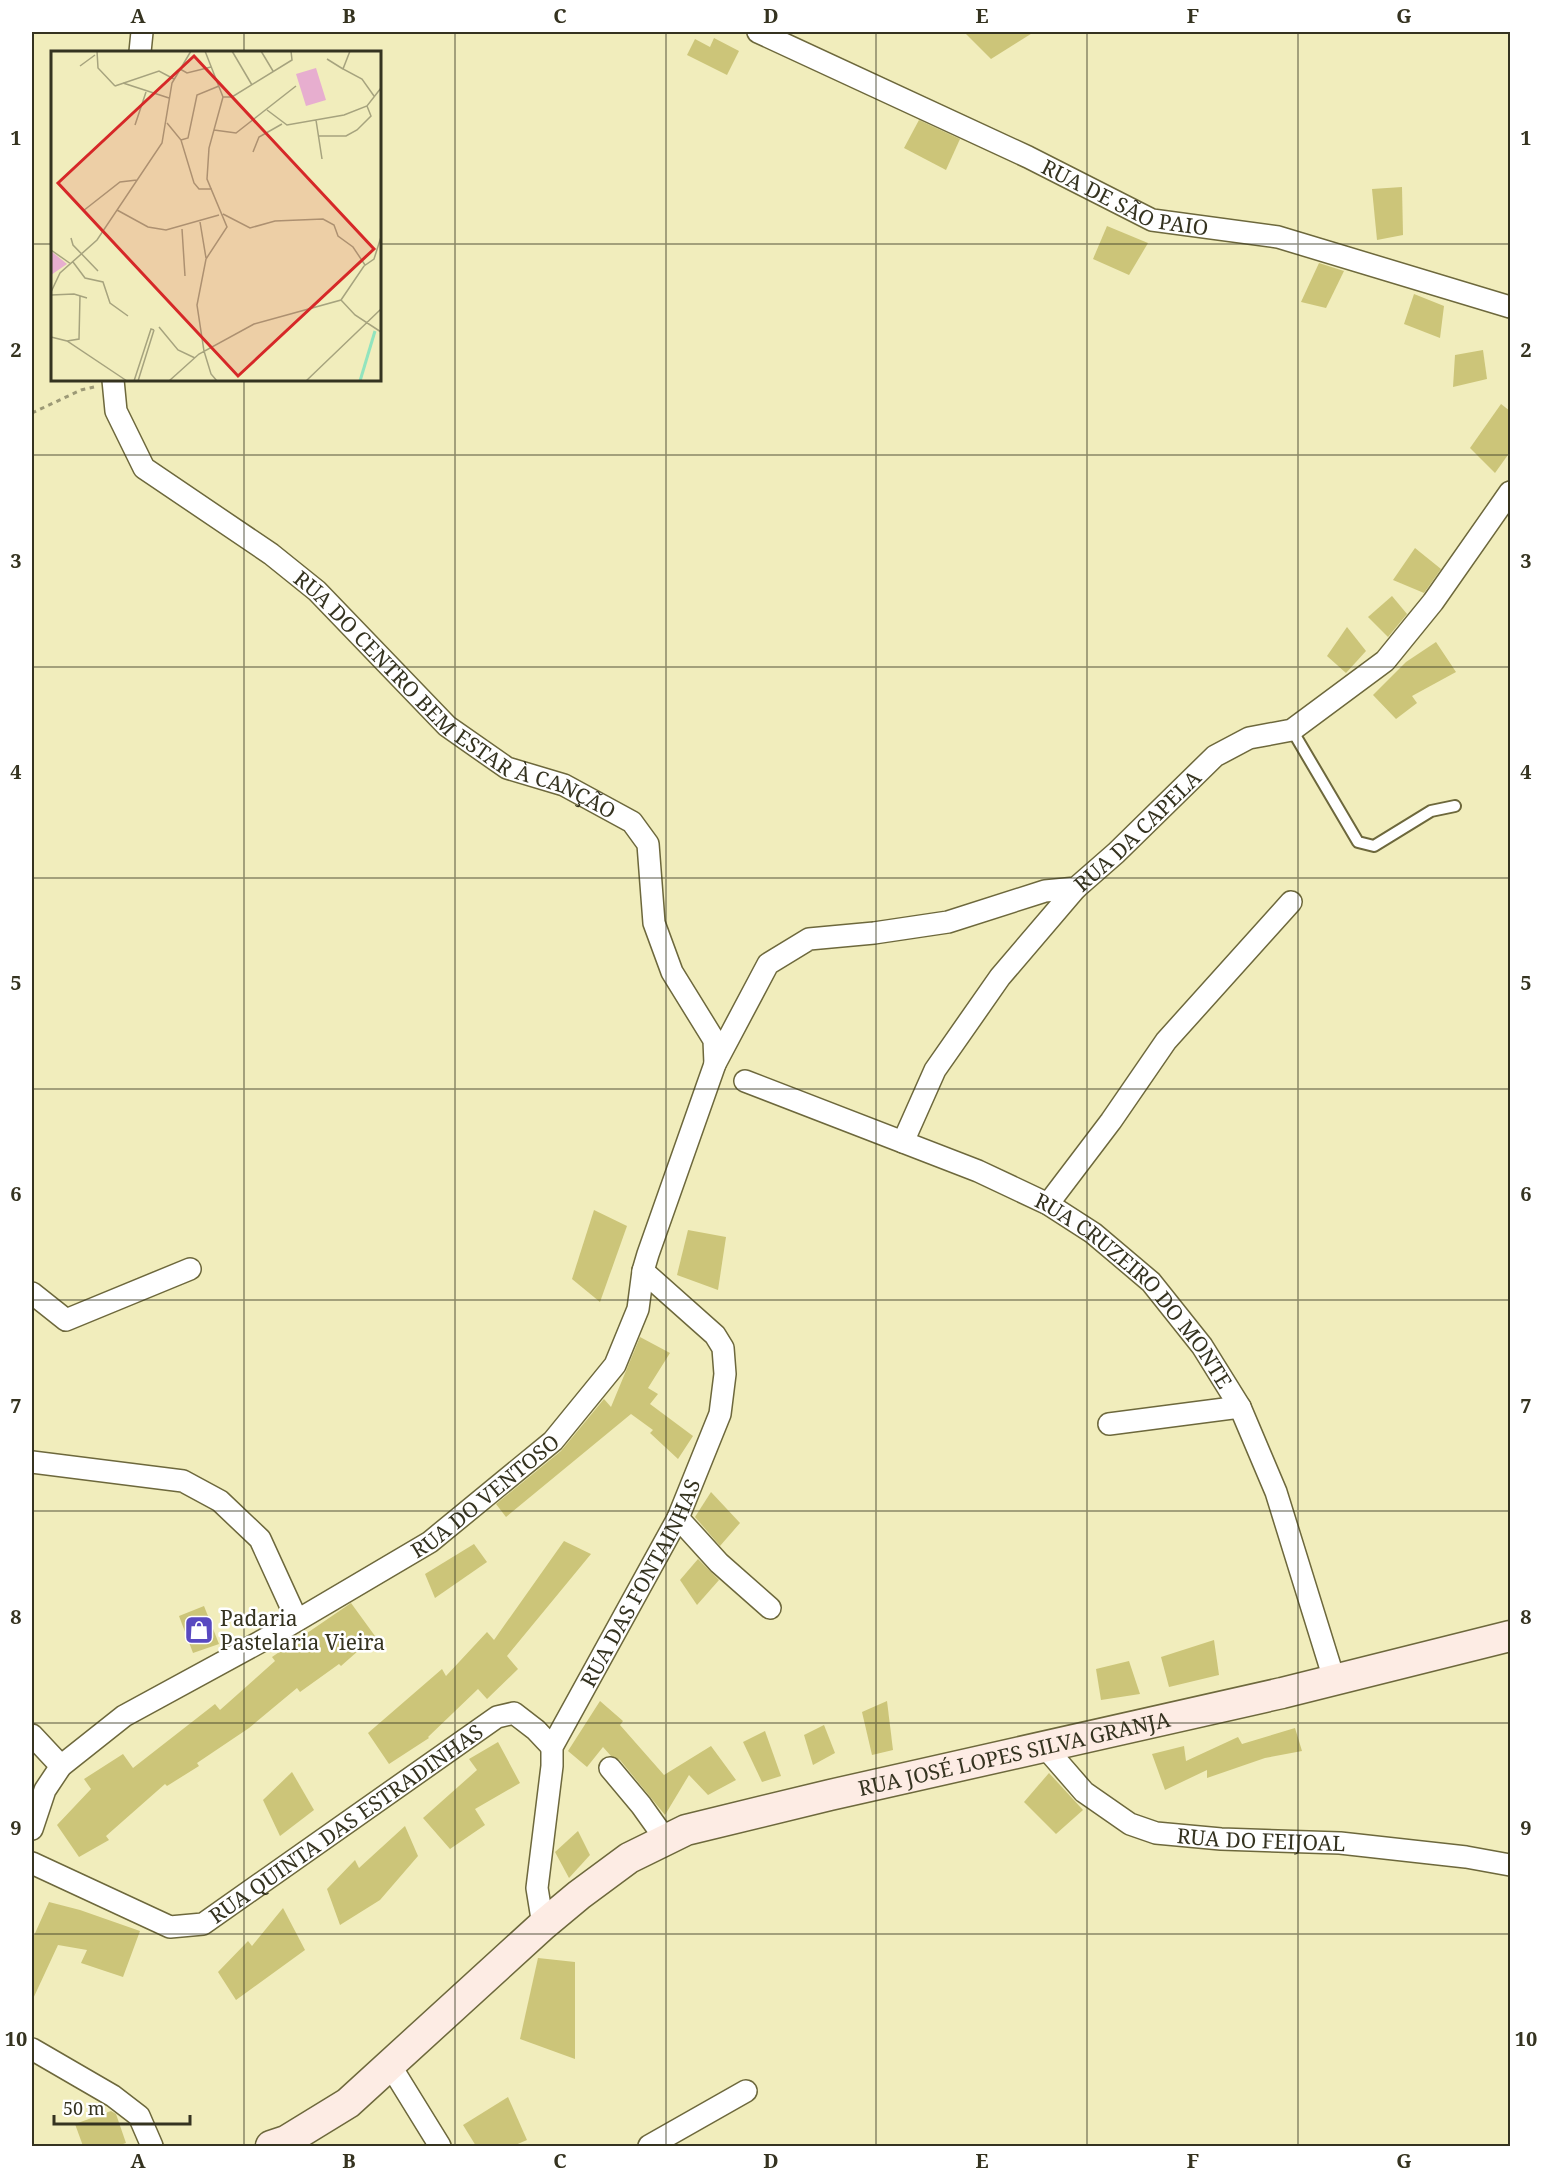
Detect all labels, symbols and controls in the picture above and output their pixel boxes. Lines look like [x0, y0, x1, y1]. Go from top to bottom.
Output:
text: A [130, 2, 146, 29]
text: B [342, 2, 356, 29]
text: C [553, 2, 567, 29]
text: D [763, 2, 779, 29]
text: E [975, 2, 989, 29]
text: F [1187, 2, 1199, 29]
text: G [1396, 2, 1412, 29]
inset map [51, 51, 381, 381]
text: 1 [10, 124, 22, 151]
text: 1 [1520, 124, 1532, 151]
street label: RUA DE SÃO PAIO [1037, 152, 1210, 241]
text: 2 [10, 336, 22, 363]
text: 2 [1520, 336, 1532, 363]
text: 3 [10, 547, 22, 574]
text: 3 [1520, 547, 1532, 574]
street label: RUA DO CENTRO BEM ESTAR À CANÇÃO [288, 564, 621, 825]
text: 4 [10, 758, 22, 785]
text: 4 [1520, 758, 1532, 785]
street label: RUA DA CAPELA [1068, 764, 1207, 898]
text: 5 [10, 969, 22, 996]
text: 5 [1520, 969, 1532, 996]
text: 6 [10, 1180, 22, 1207]
text: 6 [1520, 1180, 1532, 1207]
street label: RUA CRUZEIRO DO MONTE [1030, 1186, 1239, 1393]
text: 7 [10, 1392, 22, 1419]
text: 7 [1520, 1392, 1532, 1419]
street label: RUA DO VENTOSO [406, 1428, 565, 1564]
street label: RUA DAS FONTAINHAS [574, 1474, 706, 1692]
text: 8 [10, 1603, 22, 1630]
text: 8 [1520, 1603, 1532, 1630]
place label: Padaria Pastelaria Vieira [220, 1604, 385, 1656]
shop icon: Padaria Pastelaria Vieira [183, 1614, 215, 1646]
street label: RUA JOSÉ LOPES SILVA GRANJA [855, 1705, 1173, 1802]
street label: RUA QUINTA DAS ESTRADINHAS [203, 1717, 488, 1930]
text: 9 [10, 1814, 22, 1841]
text: 9 [1520, 1814, 1532, 1841]
street label: RUA DO FEIJOAL [1176, 1821, 1346, 1857]
text: 10 [5, 2025, 27, 2052]
text: 10 [1515, 2025, 1537, 2052]
scale bar [54, 2088, 190, 2126]
text: 50 m [63, 2096, 105, 2120]
text: A [130, 2147, 146, 2174]
text: B [342, 2147, 356, 2174]
text: C [553, 2147, 567, 2174]
text: D [763, 2147, 779, 2174]
text: E [975, 2147, 989, 2174]
text: F [1187, 2147, 1199, 2174]
text: G [1396, 2147, 1412, 2174]

